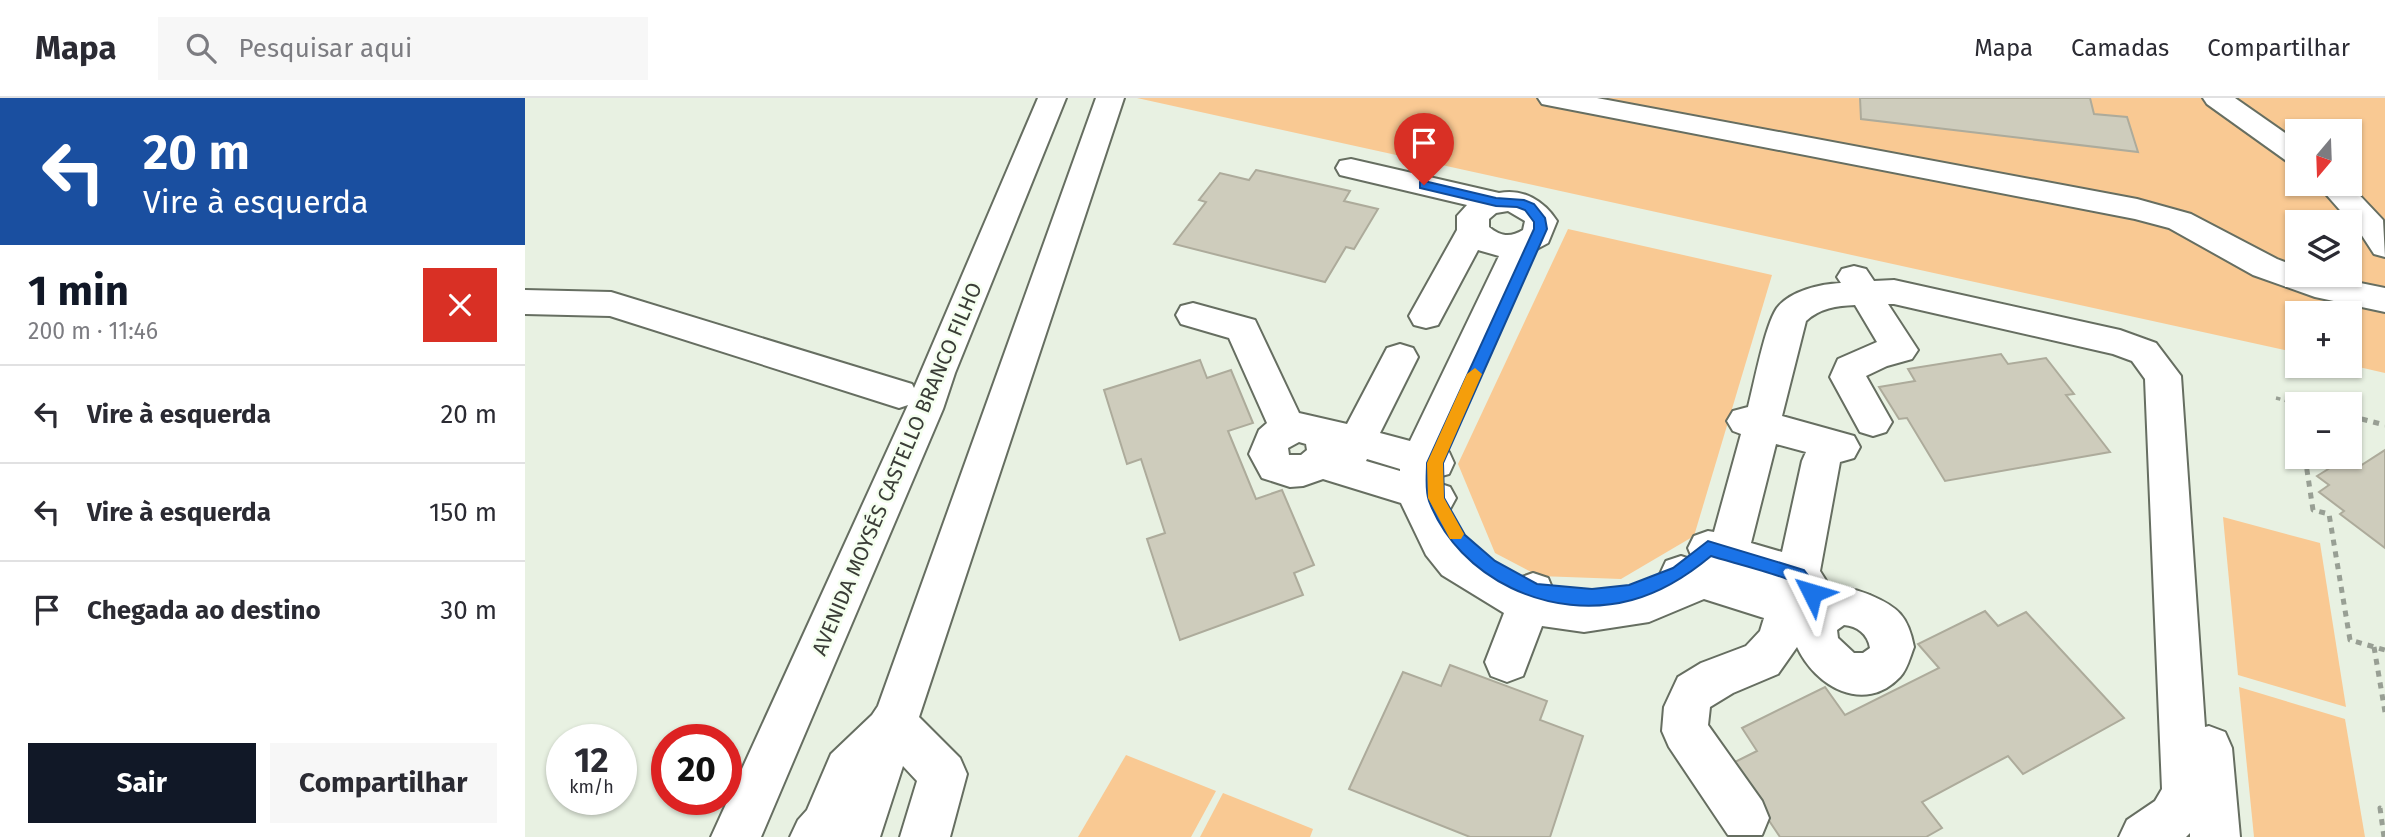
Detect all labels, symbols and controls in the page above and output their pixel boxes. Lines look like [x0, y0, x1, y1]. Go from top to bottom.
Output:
search box [158, 17, 648, 80]
text: Mapa [35, 28, 116, 68]
icon: search [182, 29, 220, 67]
text: Pesquisar aqui [238, 33, 412, 64]
text: Mapa [1974, 34, 2033, 62]
text: Camadas [2071, 34, 2169, 62]
text: Compartilhar [2207, 34, 2350, 62]
pin [1394, 113, 1454, 185]
north arrow [2285, 119, 2363, 196]
map controls [2285, 119, 2362, 469]
text: 20 m [143, 123, 250, 182]
icon: arrive [1405, 124, 1443, 162]
icon: left [28, 126, 119, 217]
text: Vire à esquerda [143, 183, 369, 221]
button: layers [2285, 210, 2362, 287]
text: 1 min [28, 266, 129, 316]
button: close [423, 268, 497, 342]
street label: AVENIDA MOYSÉS CASTELLO BRANCO FILHO [806, 279, 988, 659]
button: + [2285, 301, 2362, 378]
text: 200 m · 11:46 [28, 317, 158, 345]
button: − [2285, 392, 2362, 469]
icon: left [28, 395, 66, 433]
text: Vire à esquerda [87, 399, 271, 430]
text: 20 m [440, 399, 497, 430]
icon: left [28, 493, 66, 531]
text: Vire à esquerda [87, 497, 271, 528]
text: 150 m [429, 497, 497, 528]
position arrow [1775, 556, 1849, 630]
icon: arrive [28, 591, 66, 629]
text: Chegada ao destino [87, 595, 321, 626]
text: 30 m [440, 595, 497, 626]
speed limit sign: 20 [651, 724, 742, 815]
text: 12 [574, 739, 609, 781]
button: Sair [28, 743, 256, 823]
button: Compartilhar [270, 743, 497, 823]
text: km/h [569, 776, 614, 798]

